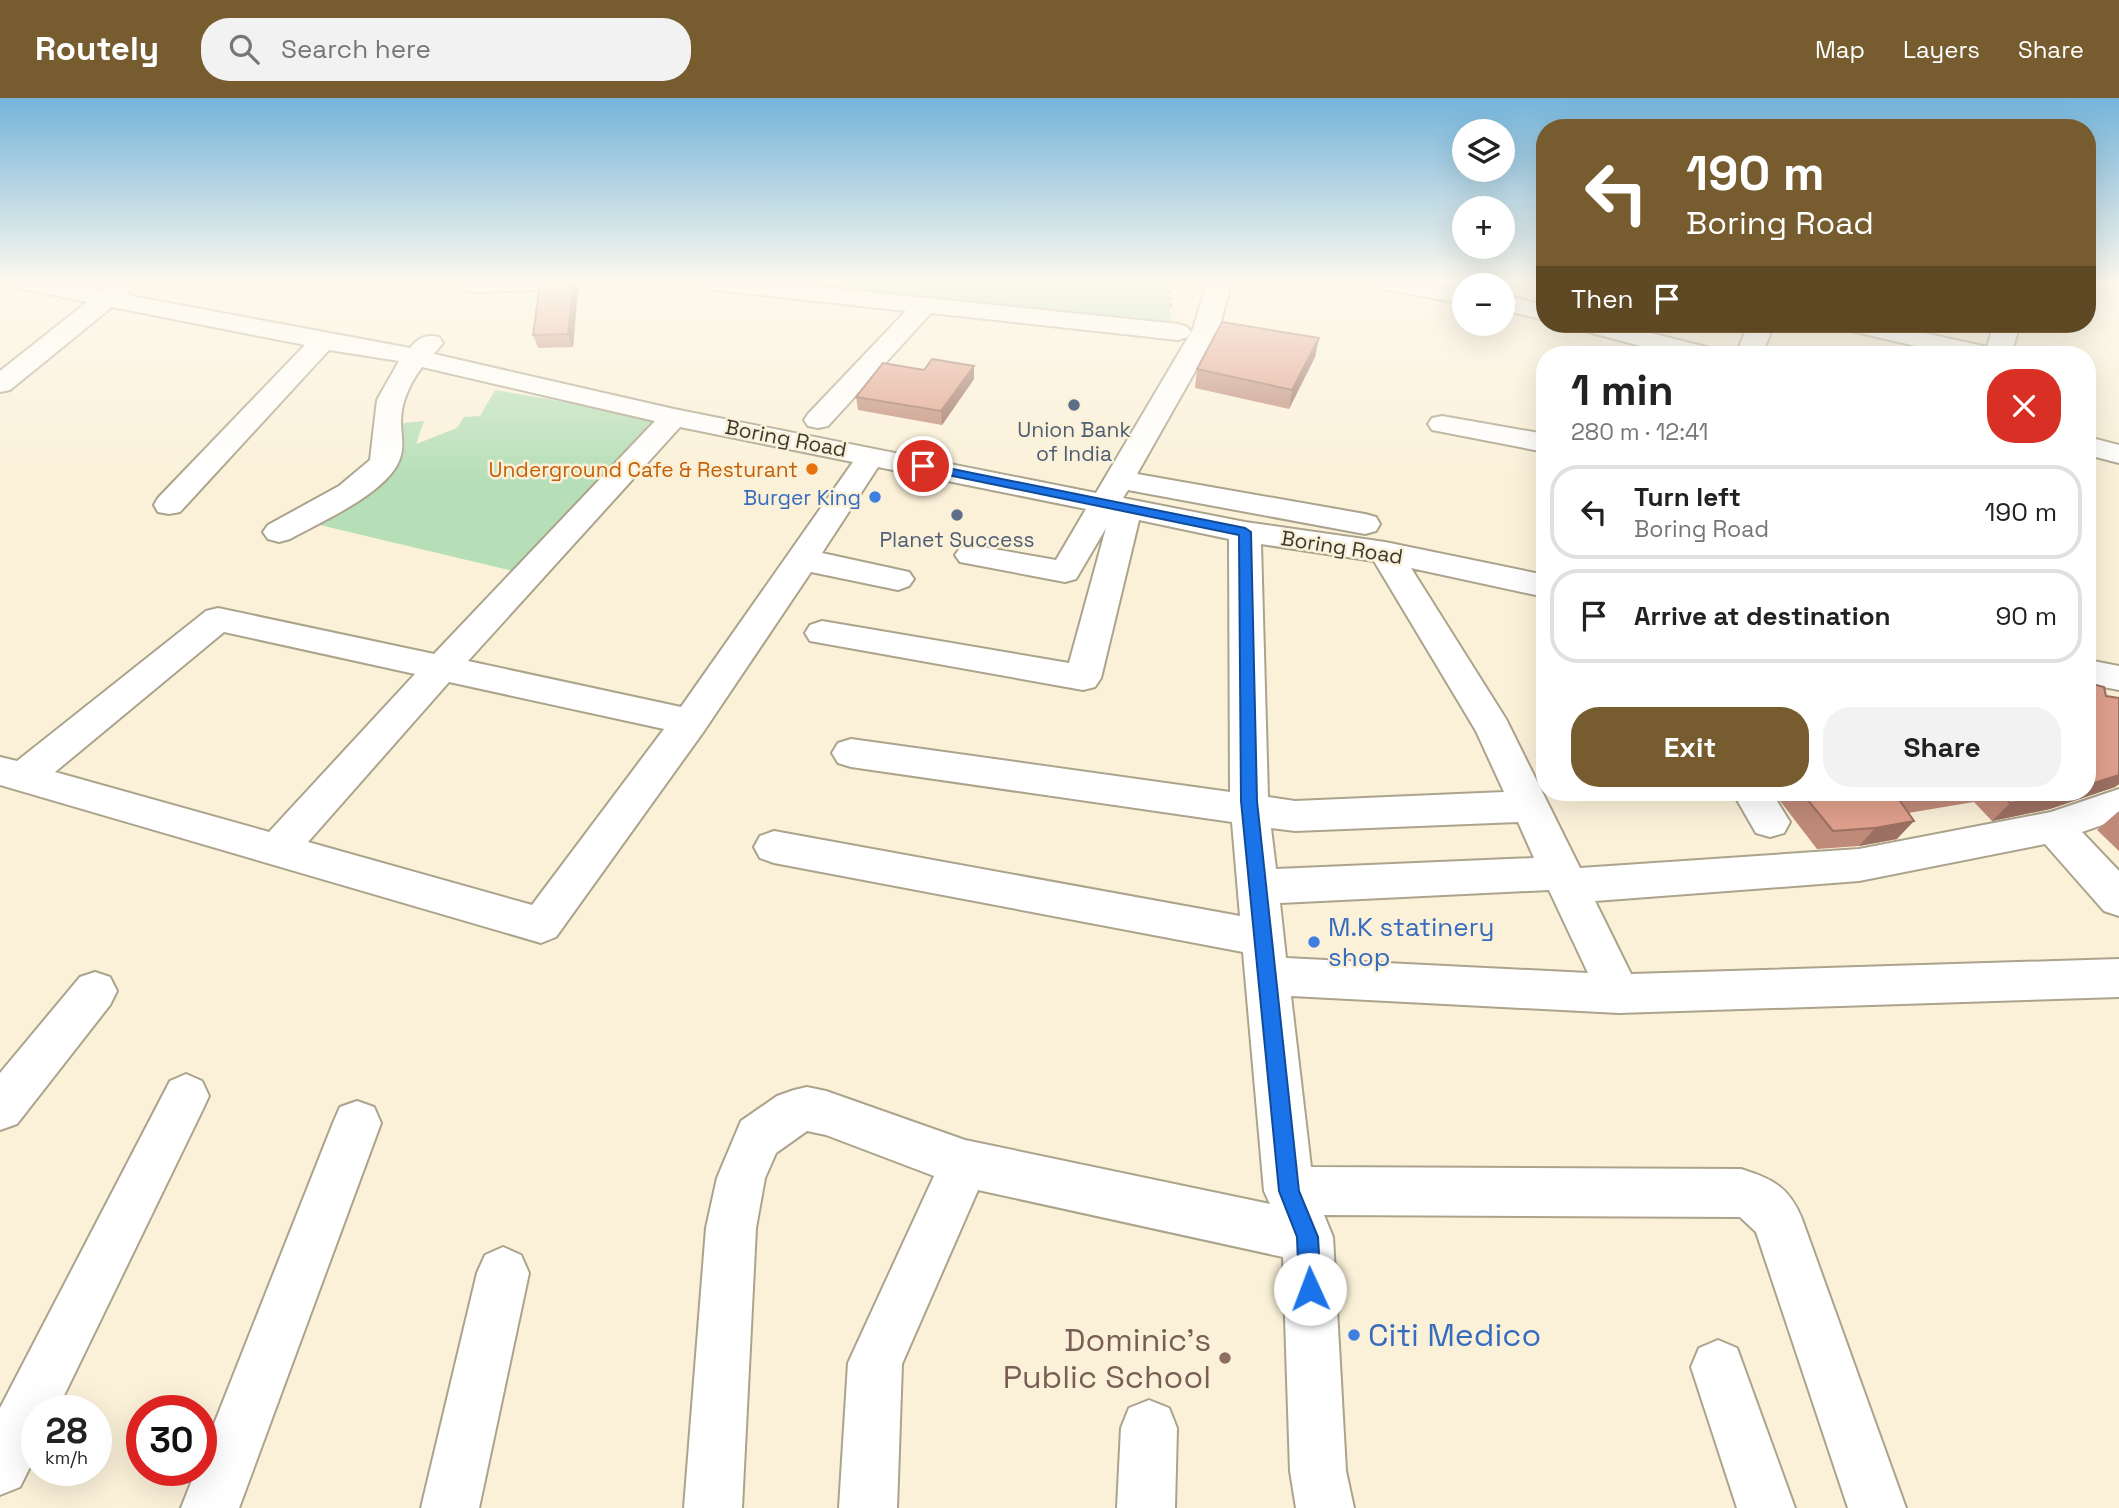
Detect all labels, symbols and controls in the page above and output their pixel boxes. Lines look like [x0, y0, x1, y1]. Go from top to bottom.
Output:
search box [201, 18, 691, 81]
text: Routely [35, 28, 159, 70]
icon: search [225, 30, 263, 68]
text: Search here [281, 32, 431, 66]
text: Map [1815, 34, 1865, 65]
text: Layers [1903, 34, 1980, 65]
text: Share [2018, 34, 2084, 65]
map controls [1452, 119, 1515, 336]
button: layers [1452, 119, 1515, 182]
text: 190 m [1686, 142, 1824, 204]
icon: left [1571, 147, 1662, 238]
button: + [1452, 196, 1515, 259]
text: Boring Road [1686, 203, 1874, 243]
button: − [1452, 273, 1515, 336]
icon: arrive [1648, 280, 1686, 318]
text: Then [1571, 282, 1634, 316]
text: 1 min [1571, 364, 1674, 417]
button: close [1987, 369, 2061, 443]
marker: Union Bank of India [1066, 397, 1082, 413]
street label: Boring Road [723, 413, 849, 463]
place label: Union Bank of India [1017, 416, 1131, 467]
text: 280 m · 12:41 [1571, 417, 1708, 447]
pin [893, 436, 953, 496]
icon: arrive [904, 447, 942, 485]
place label: Underground Cafe & Resturant [489, 456, 798, 483]
marker: Underground Cafe & Resturant [804, 461, 820, 477]
text: Turn left [1634, 480, 1741, 514]
place label: Burger King [743, 484, 861, 511]
marker: Burger King [867, 489, 883, 505]
icon: left [1575, 493, 1613, 531]
text: 190 m [1985, 495, 2057, 529]
marker: Planet Success [949, 507, 965, 523]
text: Boring Road [1634, 514, 1769, 544]
street label: Boring Road [1279, 524, 1405, 570]
place label: Planet Success [879, 526, 1035, 553]
icon: arrive [1575, 597, 1613, 635]
text: Arrive at destination [1634, 599, 1891, 633]
text: 90 m [1995, 599, 2057, 633]
button: Exit [1571, 707, 1809, 787]
button: Share [1823, 707, 2061, 787]
place label: M.K statinery shop [1328, 910, 1494, 974]
marker: M.K statinery shop [1306, 934, 1322, 950]
position arrow [1273, 1252, 1347, 1326]
place label: Citi Medico [1368, 1315, 1541, 1355]
place label: Dominic's Public School [1003, 1320, 1211, 1397]
marker: Citi Medico [1346, 1327, 1362, 1343]
marker: Dominic's Public School [1217, 1350, 1233, 1366]
speed limit sign: 30 [126, 1395, 217, 1486]
text: 28 [46, 1409, 87, 1453]
text: km/h [45, 1446, 88, 1469]

